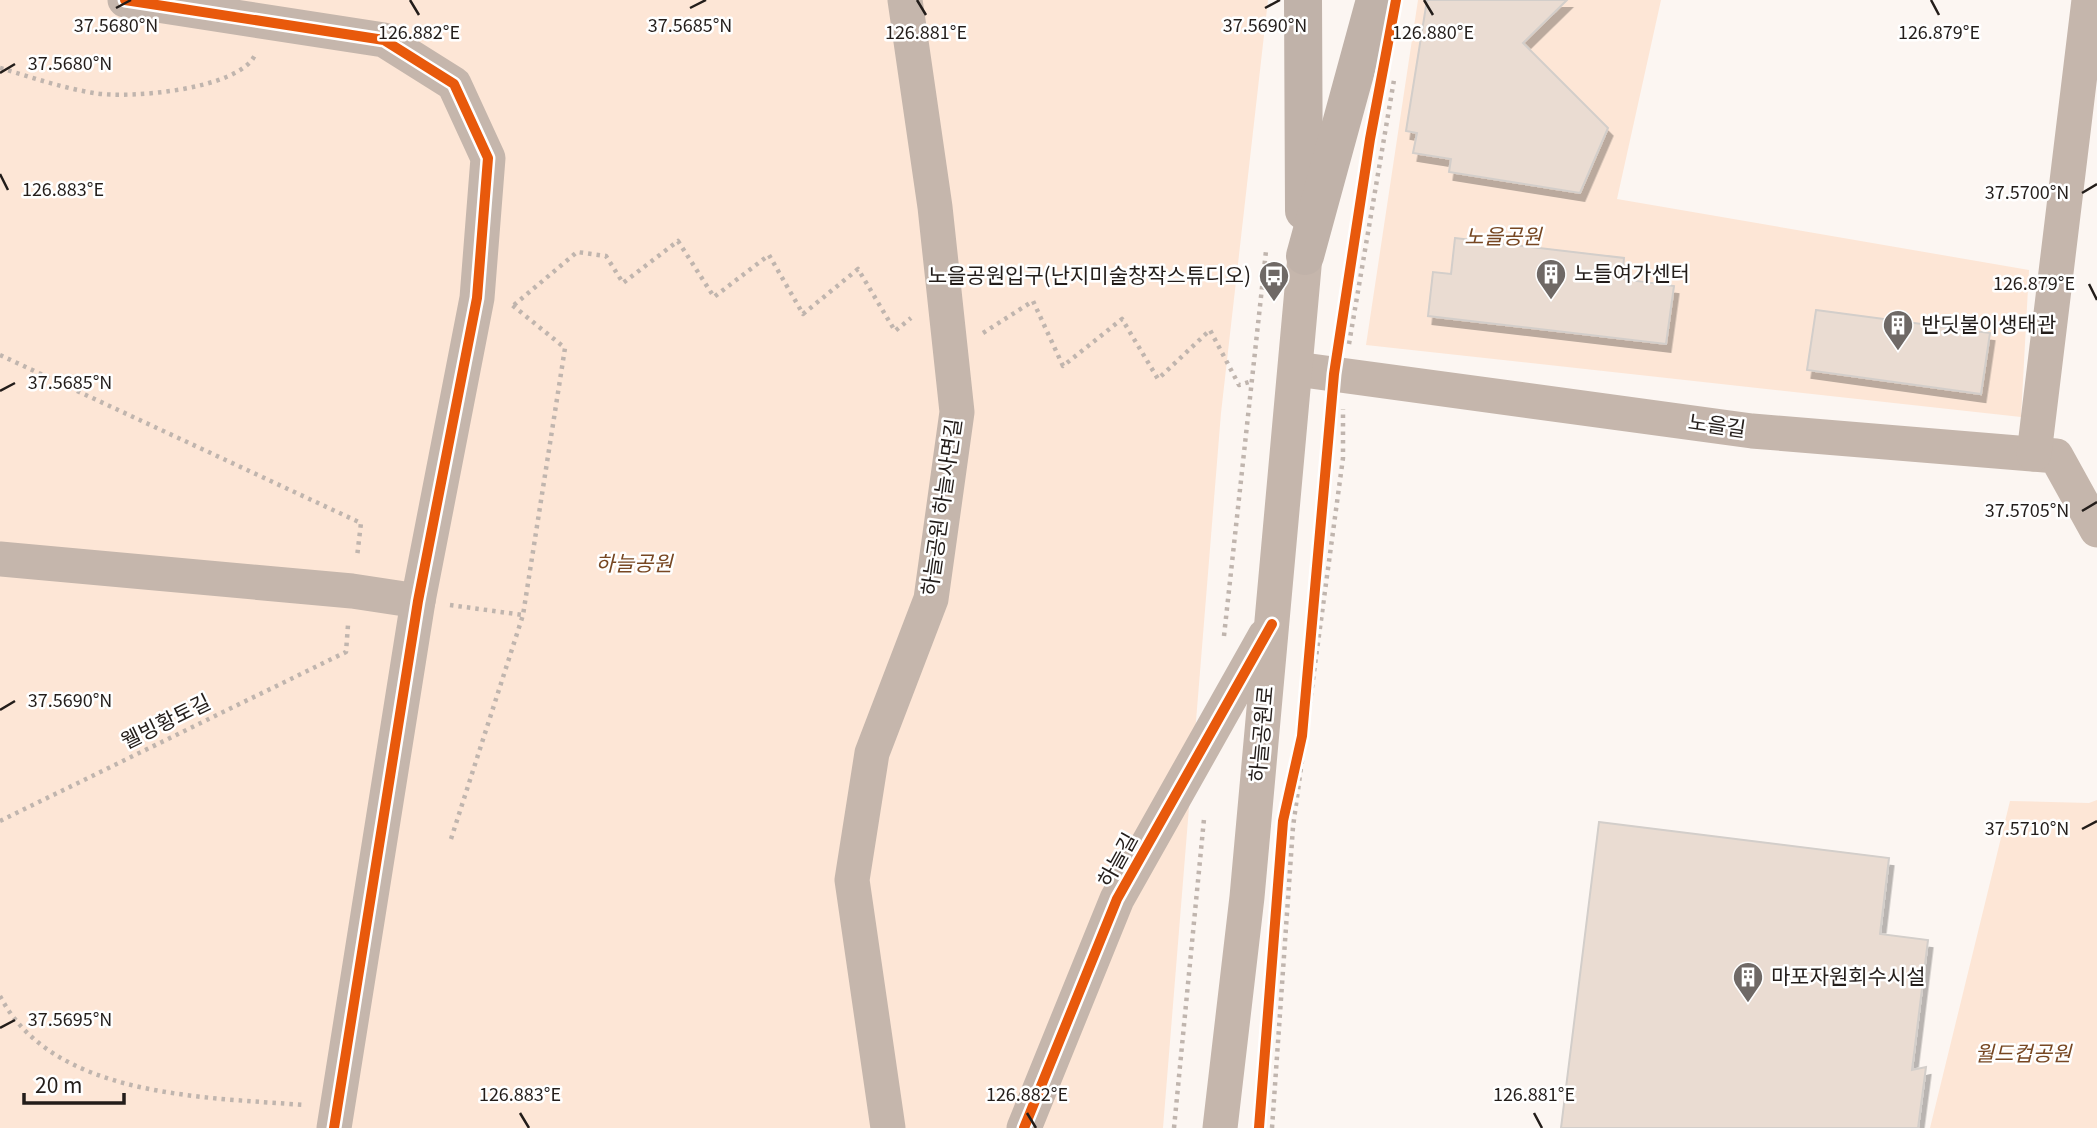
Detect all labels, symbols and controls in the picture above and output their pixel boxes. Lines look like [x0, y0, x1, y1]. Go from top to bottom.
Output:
text: 37.5680°N [74, 11, 158, 37]
text: 37.5685°N [648, 11, 732, 37]
text: 37.5690°N [1223, 11, 1307, 37]
text: 126.882°E [378, 18, 460, 44]
text: 126.881°E [885, 18, 967, 44]
text: 126.880°E [1392, 18, 1474, 44]
text: 126.879°E [1898, 18, 1980, 44]
text: 37.5680°N [28, 49, 112, 75]
text: 126.883°E [22, 175, 104, 201]
text: 37.5700°N [1985, 178, 2069, 204]
park label: 노을공원 [1464, 220, 1543, 250]
building icon: 노들여가센터 [1534, 257, 1568, 301]
place label: 노들여가센터 [1574, 257, 1690, 287]
place label: 노을공원입구(난지미술창작스튜디오) [928, 259, 1251, 289]
bus stop icon: 노을공원입구(난지미술창작스튜디오) [1257, 259, 1291, 303]
text: 126.879°E [1993, 269, 2075, 295]
building icon: 반딧불이생태관 [1881, 308, 1915, 352]
place label: 반딧불이생태관 [1921, 308, 2056, 338]
text: 37.5685°N [28, 368, 112, 394]
street label: 노을길 [1686, 405, 1748, 443]
street label: 하늘공원 하늘사면길 [913, 416, 967, 597]
text: 37.5705°N [1985, 496, 2069, 522]
park label: 하늘공원 [595, 547, 674, 577]
street label: 하늘공원로 [1241, 684, 1279, 783]
text: 37.5690°N [28, 686, 112, 712]
street label: 웰빙황토길 [115, 686, 215, 755]
text: 37.5710°N [1985, 814, 2069, 840]
street label: 하늘길 [1089, 826, 1143, 892]
building icon: 마포자원회수시설 [1731, 960, 1765, 1004]
place label: 마포자원회수시설 [1771, 960, 1926, 990]
text: 37.5695°N [28, 1005, 112, 1031]
park label: 월드컵공원 [1975, 1037, 2073, 1067]
scale bar [24, 1062, 124, 1106]
text: 20 m [35, 1069, 82, 1099]
text: 126.883°E [479, 1080, 561, 1106]
text: 126.882°E [986, 1080, 1068, 1106]
text: 126.881°E [1493, 1080, 1575, 1106]

